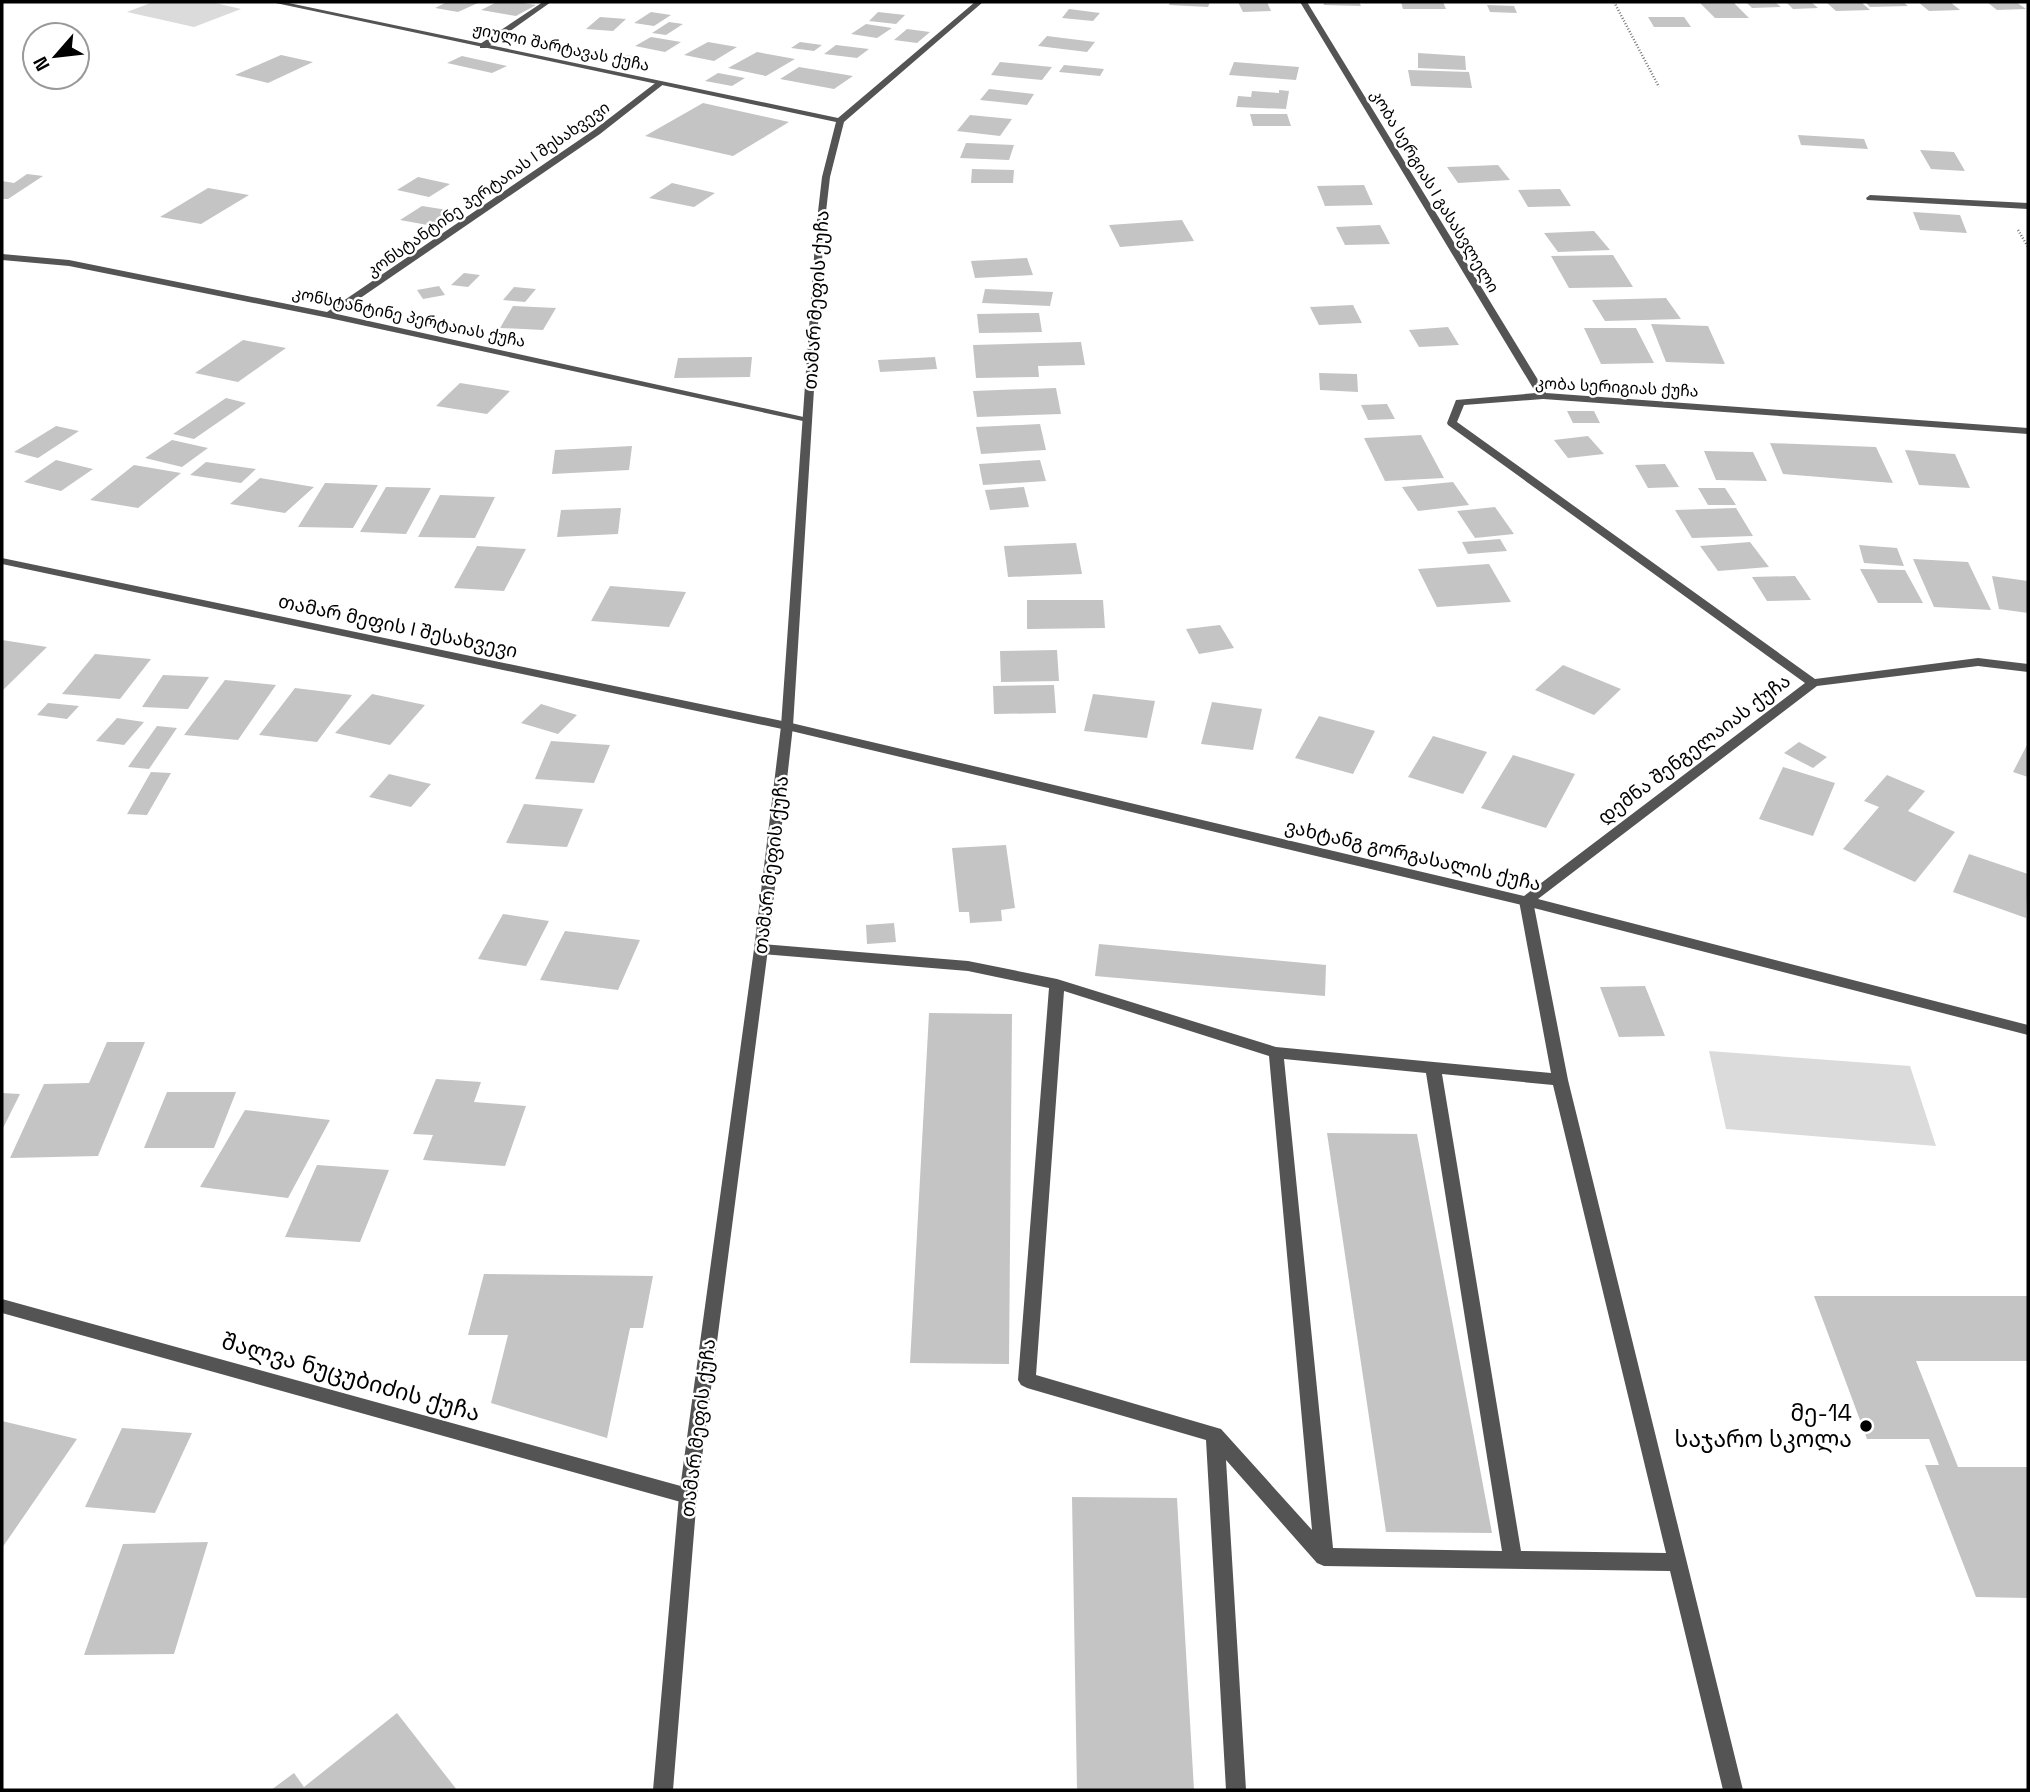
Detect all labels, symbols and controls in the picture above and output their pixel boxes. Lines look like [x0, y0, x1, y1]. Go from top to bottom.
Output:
street label: ჟიული შარტავას ქუჩა [471, 18, 651, 76]
north arrow [21, 21, 91, 91]
text: N [27, 52, 55, 75]
street label: კობა სერგიას I გასასვლელი [1366, 86, 1504, 296]
street label: კონსტანტინე პერტაიას I შესახვევი [362, 97, 614, 281]
street label: თამარ მეფის ქუჩა [797, 210, 835, 390]
street label: კონსტანტინე პერტაიას ქუჩა [290, 282, 528, 352]
street label: კობა სერიგიას ქუჩა [1535, 372, 1699, 402]
street label: თამარ მეფის I შესახვევი [276, 588, 520, 664]
street label: დემნა შენგელაიას ქუჩა [1593, 668, 1795, 830]
street label: თამარ მეფის ქუჩა [748, 774, 794, 956]
street label: ვახტანგ გორგასალის ქუჩა [1283, 813, 1543, 897]
street label: შალვა ნუცუბიძის ქუჩა [218, 1326, 484, 1428]
street label: თამარ მეფის ქუჩა [675, 1337, 721, 1519]
place label: მე-14 საჯარო სკოლა [1675, 1398, 1852, 1454]
marker: მე-14 საჯარო სკოლა [1858, 1418, 1874, 1434]

